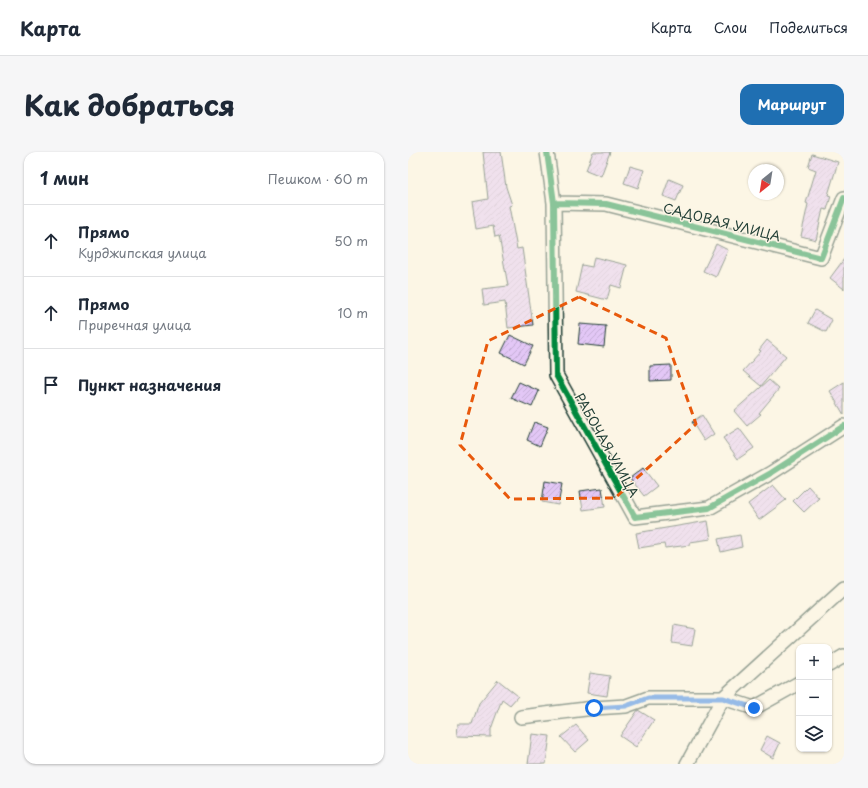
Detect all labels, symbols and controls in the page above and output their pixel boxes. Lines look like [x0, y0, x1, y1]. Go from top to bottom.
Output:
text: Карта [20, 14, 81, 42]
text: Карта [651, 17, 692, 38]
text: Слои [714, 17, 747, 38]
text: Поделиться [769, 17, 848, 38]
text: Как добраться [24, 83, 235, 126]
button: Маршрут [740, 84, 844, 125]
north arrow [748, 164, 784, 200]
text: 1 мин [40, 165, 89, 191]
text: Пешком · 60 m [268, 169, 368, 188]
street label: САДОВАЯ УЛИЦА [661, 198, 783, 245]
text: Прямо [78, 220, 129, 243]
icon: ahead [40, 230, 62, 252]
text: 50 m [334, 231, 368, 250]
text: Курджипская улица [78, 243, 206, 262]
text: Прямо [78, 292, 129, 315]
icon: ahead [40, 302, 62, 324]
text: 10 m [338, 303, 368, 322]
text: Приречная улица [78, 315, 191, 334]
text: Пункт назначения [78, 373, 221, 396]
icon: arrive [40, 374, 62, 396]
street label: РАБОЧАЯ УЛИЦА [571, 389, 644, 500]
map controls [796, 644, 832, 752]
button: + [796, 644, 832, 680]
button: − [796, 680, 832, 716]
route start [585, 699, 603, 717]
route end [745, 699, 763, 717]
button: layers [796, 716, 832, 752]

